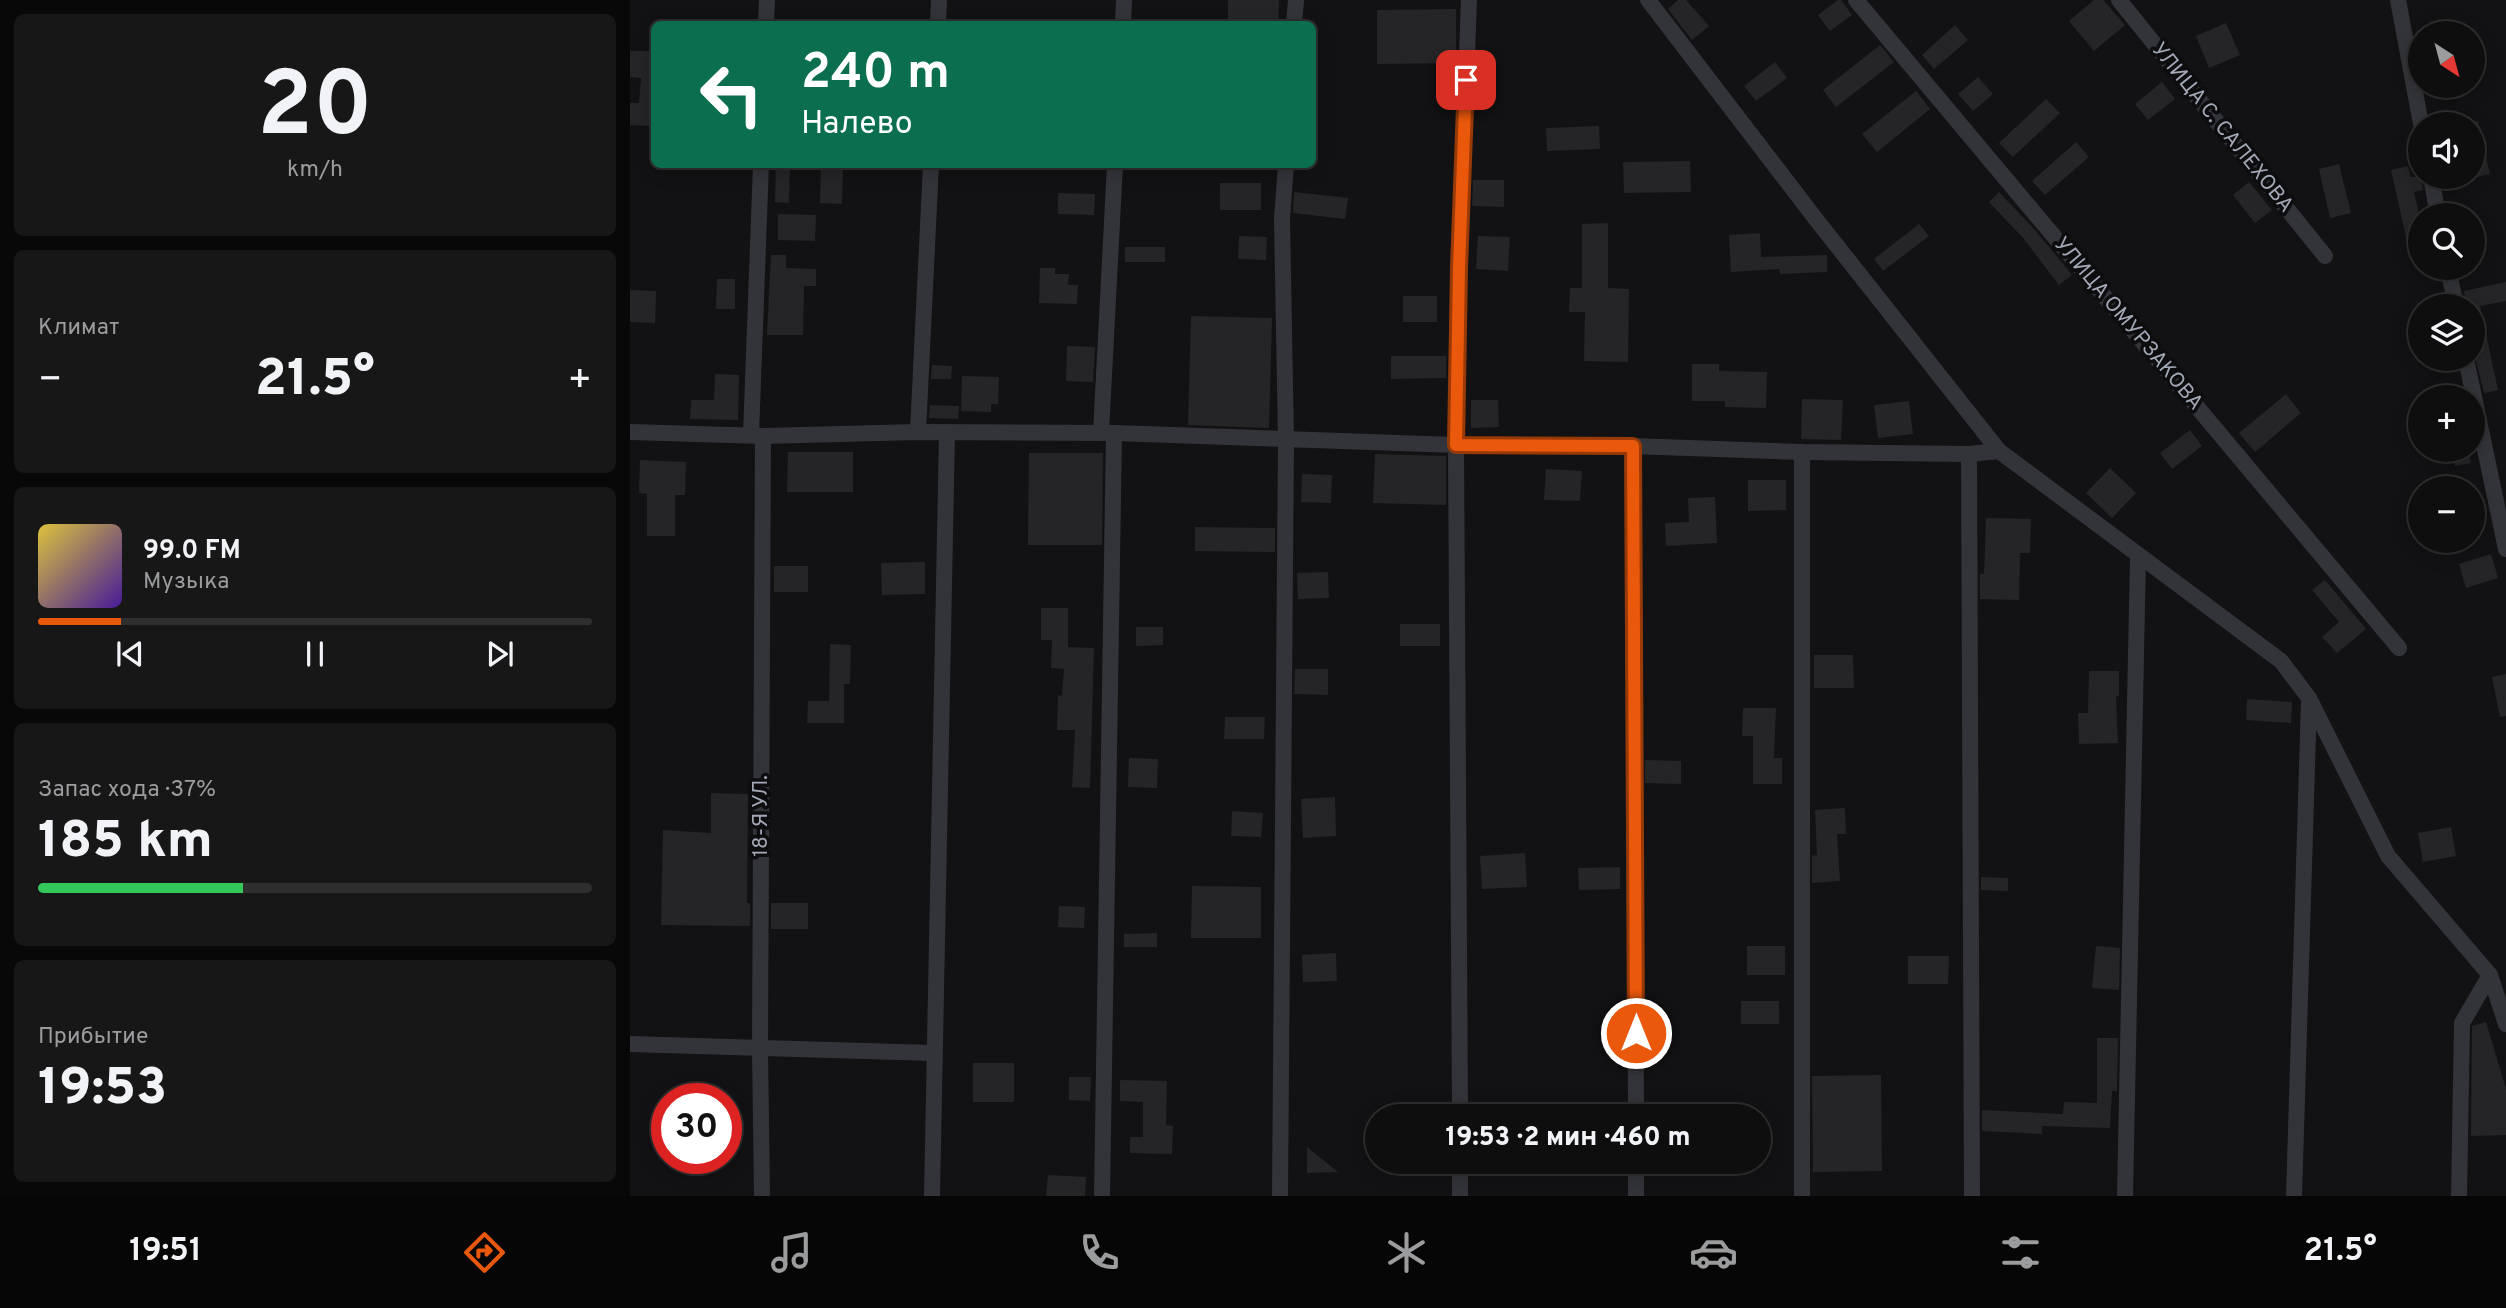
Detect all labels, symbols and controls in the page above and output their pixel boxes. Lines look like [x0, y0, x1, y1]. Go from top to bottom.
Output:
north arrow [2408, 21, 2485, 98]
map controls [2408, 21, 2485, 553]
street label: УЛИЦА С. САЛЕХОВА [2145, 37, 2299, 219]
text: 240 m [801, 44, 950, 106]
icon: left [686, 49, 777, 140]
pin [1436, 50, 1496, 110]
text: 20 [257, 53, 373, 168]
icon: arrive [1447, 61, 1485, 99]
text: Налево [801, 105, 913, 145]
button: sound [2408, 112, 2485, 189]
text: km/h [287, 156, 343, 185]
button: search [2408, 203, 2485, 280]
street label: УЛИЦА ОМУРЗАКОВА [2047, 232, 2209, 416]
button: layers [2408, 294, 2485, 371]
text: Климат [38, 314, 119, 343]
text: 21.5° [255, 348, 375, 414]
text: − [38, 357, 63, 406]
text: + [567, 357, 592, 406]
button: + [2408, 385, 2485, 462]
button: − [2408, 476, 2485, 553]
text: 99.0 FM [143, 535, 241, 568]
text: Музыка [143, 568, 229, 597]
icon: previous [111, 635, 149, 673]
icon: pause [296, 635, 334, 673]
icon: next [481, 635, 519, 673]
street label: 18-Я УЛ. [748, 775, 775, 857]
text: Запас хода · 37% [38, 776, 216, 805]
text: 185 km [38, 810, 213, 876]
position arrow [1599, 996, 1673, 1070]
text: Прибытие [38, 1023, 148, 1052]
text: 19:53 [38, 1057, 167, 1123]
speed limit sign: 30 [651, 1083, 742, 1174]
text: 19:53 · 2 мин · 460 m [1446, 1122, 1690, 1155]
icon: directions [460, 1228, 509, 1277]
icon: music [767, 1228, 816, 1277]
icon: phone [1075, 1228, 1124, 1277]
icon: climate [1382, 1228, 1431, 1277]
icon: car [1689, 1228, 1738, 1277]
icon: filters [1996, 1228, 2045, 1277]
text: 19:51 [129, 1232, 202, 1272]
text: 21.5° [2304, 1232, 2377, 1272]

